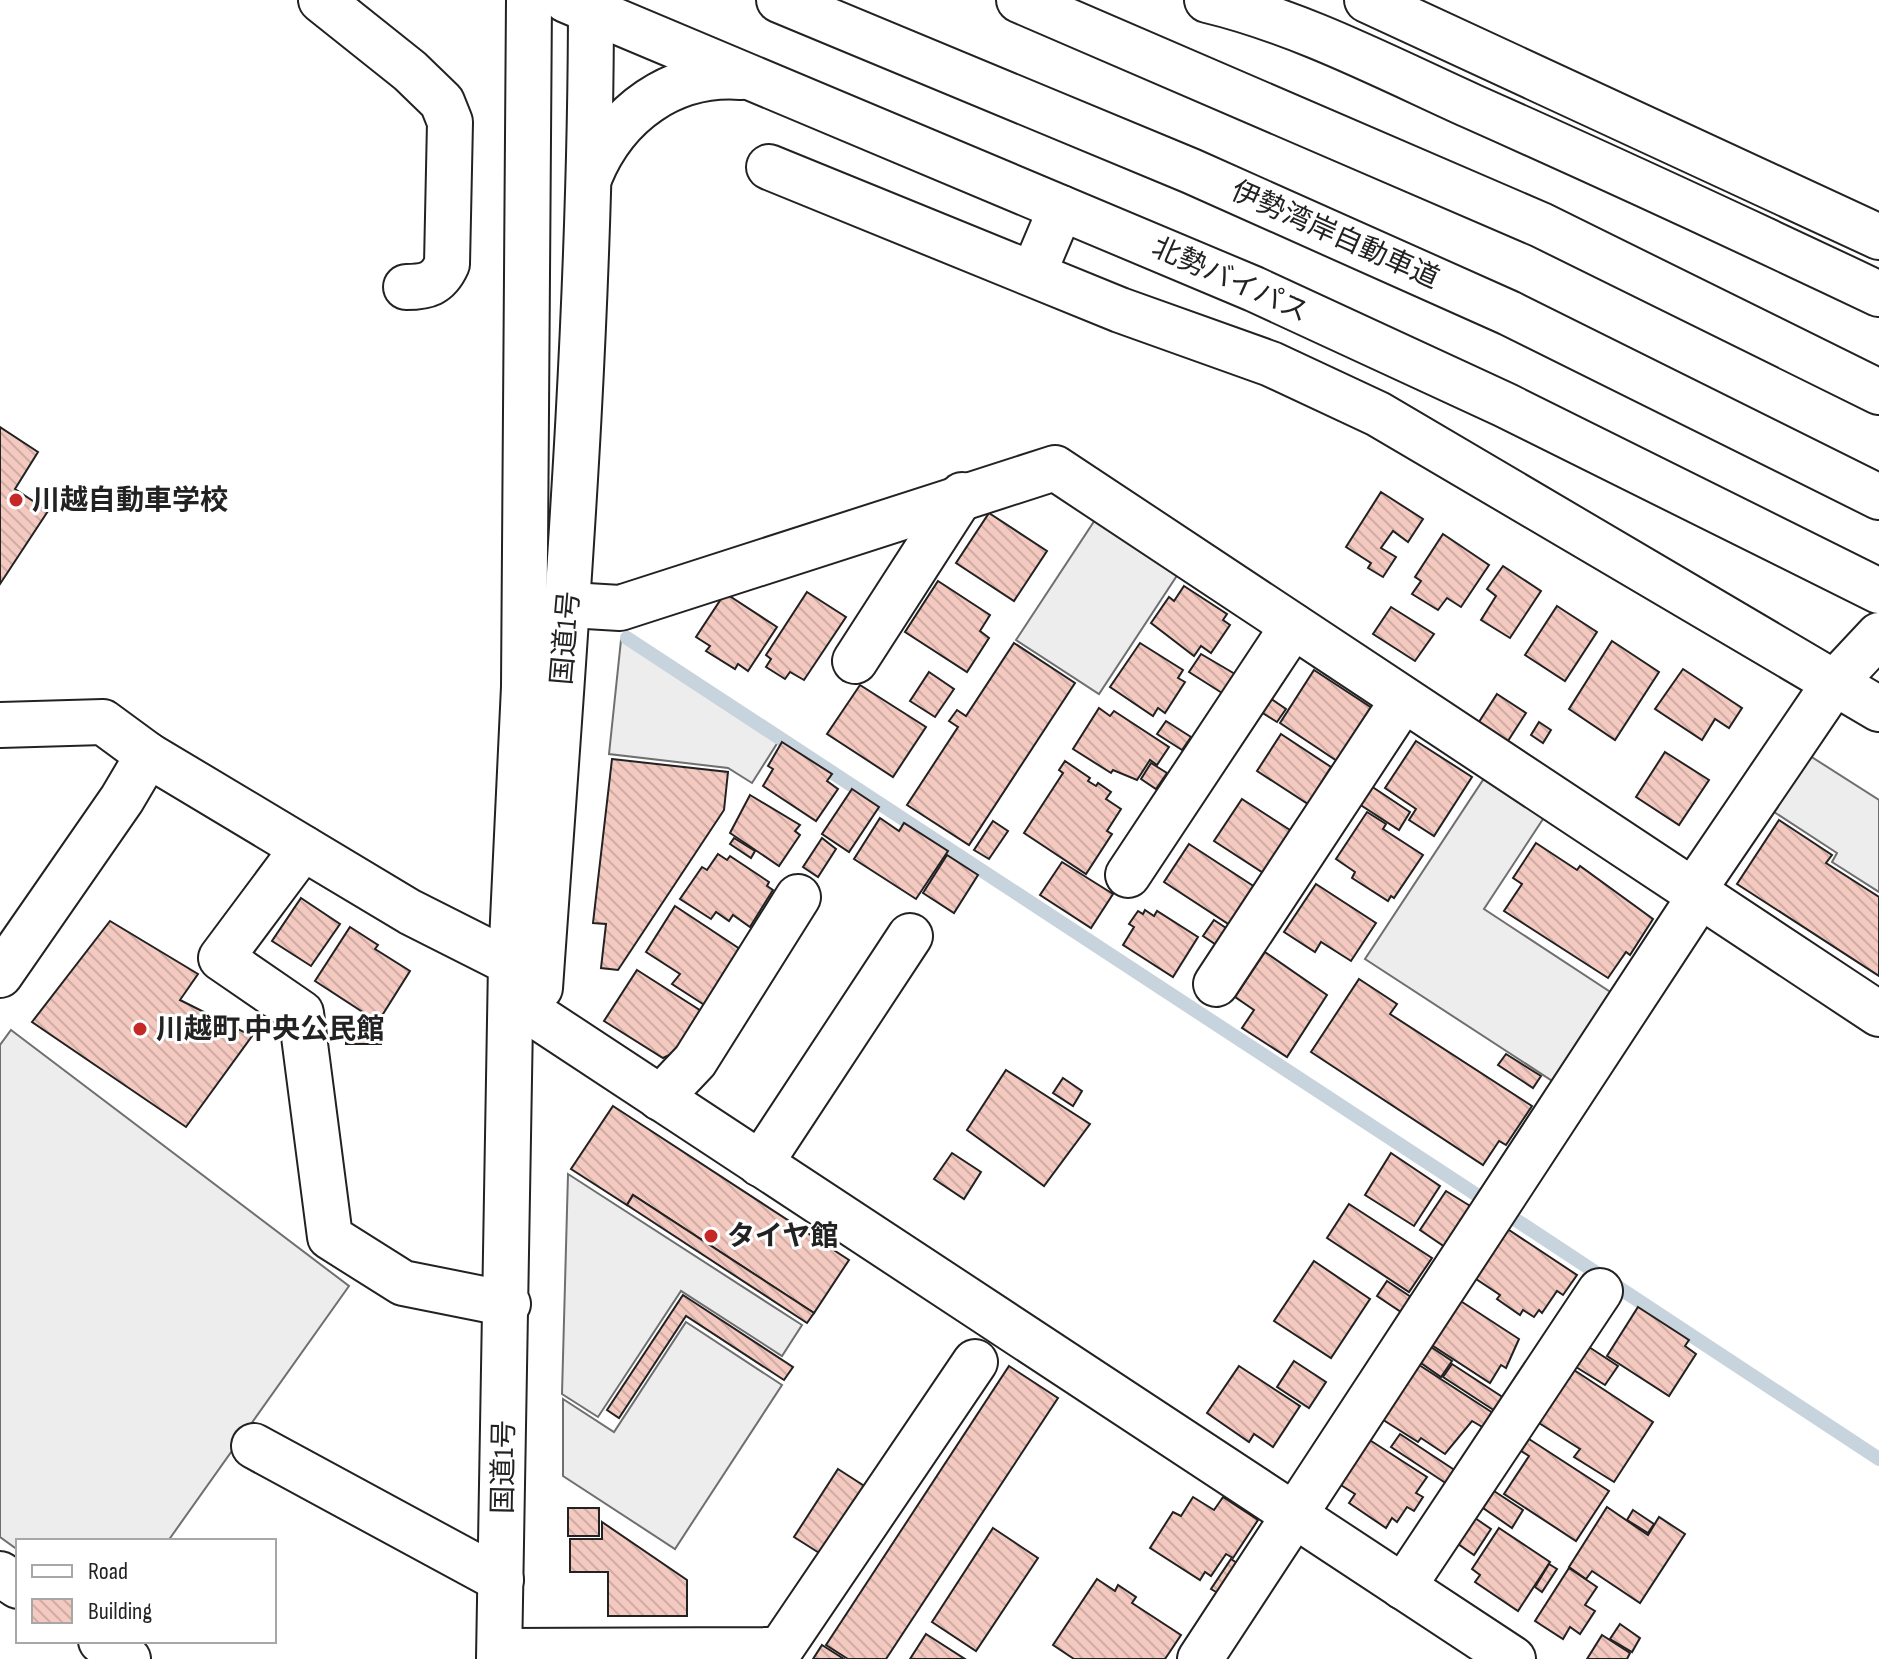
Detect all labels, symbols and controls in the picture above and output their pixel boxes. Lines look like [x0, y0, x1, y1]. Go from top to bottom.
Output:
street label: 伊勢湾岸自動車道 [1226, 174, 1444, 296]
street label: 北勢バイパス [1147, 231, 1313, 329]
place label: 川越自動車学校 [32, 484, 228, 517]
marker: 川越自動車学校 [7, 491, 25, 509]
street label: 国道1号 [545, 590, 587, 686]
place label: 川越町 中央公民館 [156, 1013, 384, 1046]
marker: 川越町 中央公民館 [131, 1020, 149, 1038]
place label: タイヤ館 [727, 1220, 838, 1253]
marker: タイヤ館 [702, 1227, 720, 1245]
street label: 国道1号 [487, 1420, 521, 1514]
legend [16, 1539, 276, 1643]
text: Road [88, 1557, 128, 1586]
text: Building [88, 1597, 152, 1626]

